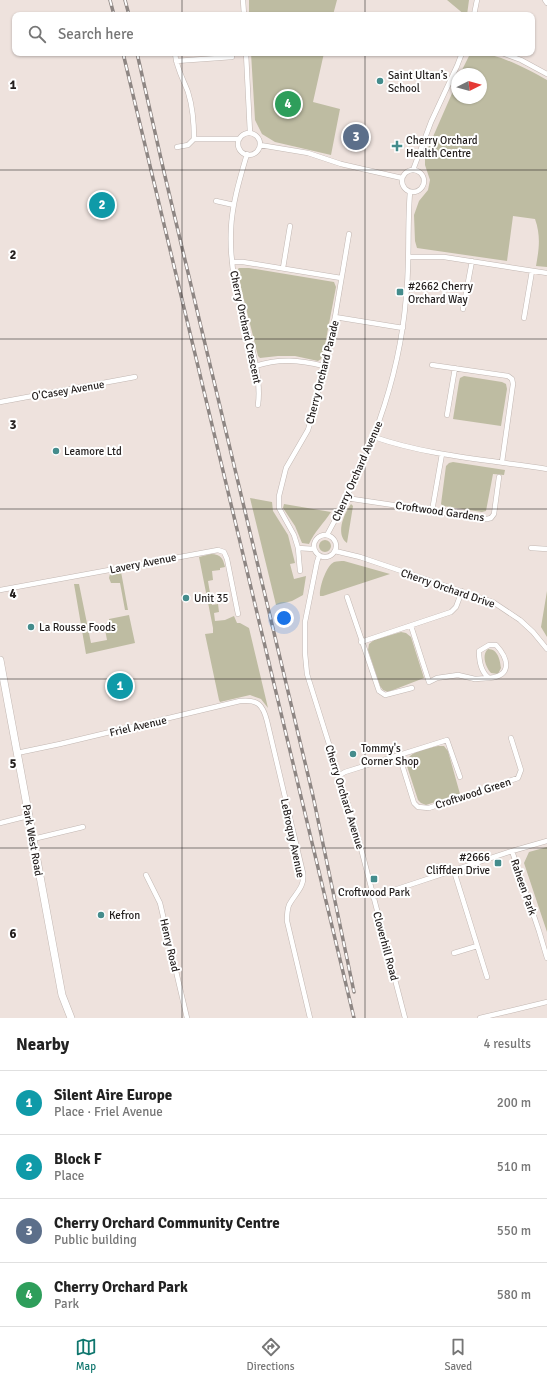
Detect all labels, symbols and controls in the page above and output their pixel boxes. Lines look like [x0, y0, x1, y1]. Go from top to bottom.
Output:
search box [12, 12, 535, 56]
icon: search [26, 23, 48, 45]
text: Search here [58, 25, 134, 43]
north arrow [451, 68, 487, 104]
place label: Saint Ultan’s School [388, 69, 448, 95]
marker: Saint Ultan’s School [375, 76, 385, 86]
text: 1 [9, 77, 17, 93]
pin: 4 [275, 89, 301, 119]
pin: 3 [343, 122, 369, 152]
place label: Cherry Orchard Health Centre [406, 134, 478, 160]
marker: Cherry Orchard Health Centre [391, 140, 403, 152]
pin: 2 [89, 190, 115, 220]
text: 2 [9, 247, 17, 263]
street label: Cherry Orchard Crescent [227, 269, 264, 385]
place label: #2662 Cherry Orchard Way [408, 280, 474, 306]
marker: #2662 Cherry Orchard Way [395, 287, 405, 297]
street label: Cherry Orchard Parade [303, 319, 342, 425]
street label: O'Casey Avenue [31, 378, 106, 403]
text: 3 [9, 417, 17, 433]
street label: Cherry Orchard Avenue [329, 419, 385, 523]
place label: Leamore Ltd [64, 445, 122, 458]
marker: Leamore Ltd [51, 446, 61, 456]
street label: Croftwood Gardens [395, 499, 485, 524]
street label: Lavery Avenue [109, 551, 178, 576]
street label: Cherry Orchard Drive [399, 566, 497, 611]
text: 4 [9, 586, 17, 602]
place label: Unit 35 [194, 592, 228, 605]
marker: Unit 35 [181, 593, 191, 603]
your location [274, 608, 294, 628]
place label: La Rousse Foods [39, 621, 116, 634]
marker: La Rousse Foods [26, 622, 36, 632]
pin: 1 [107, 671, 133, 701]
street label: Friel Avenue [108, 714, 168, 739]
place label: Tommy's Corner Shop [361, 742, 419, 768]
street label: Cherry Orchard Avenue [322, 743, 367, 851]
marker: Tommy's Corner Shop [348, 749, 358, 759]
text: 5 [9, 756, 17, 772]
street label: Croftwood Green [434, 775, 513, 812]
street label: LeBroquy Avenue [278, 797, 307, 879]
street label: Park West Road [20, 803, 45, 877]
place label: #2666 Cliffden Drive [426, 851, 490, 877]
street label: Raheen Park [508, 857, 539, 917]
marker: #2666 Cliffden Drive [493, 858, 503, 868]
marker: Croftwood Park [369, 874, 379, 884]
place label: Croftwood Park [338, 886, 410, 899]
place label: Kefron [109, 909, 140, 922]
marker: Kefron [96, 910, 106, 920]
street label: Cloverhill Road [370, 910, 401, 982]
street label: Henry Road [157, 917, 182, 973]
text: 6 [9, 926, 17, 942]
text: Nearby [16, 1034, 69, 1055]
text: 4 results [483, 1036, 531, 1052]
text: Silent Aire Europe [54, 1086, 172, 1104]
text: 1 [25, 1095, 33, 1111]
text: 200 m [497, 1095, 531, 1111]
text: Place · Friel Avenue [54, 1104, 163, 1120]
text: Block F [54, 1150, 102, 1168]
text: 2 [25, 1159, 33, 1175]
text: 510 m [497, 1159, 531, 1175]
text: Place [54, 1168, 84, 1184]
text: Cherry Orchard Community Centre [54, 1214, 280, 1232]
text: 3 [25, 1223, 33, 1239]
text: 550 m [497, 1223, 531, 1239]
text: Public building [54, 1232, 137, 1248]
text: Cherry Orchard Park [54, 1278, 188, 1296]
text: 4 [25, 1287, 33, 1303]
text: 580 m [497, 1287, 531, 1303]
text: Park [54, 1296, 79, 1312]
tab: Map [75, 1336, 97, 1373]
tab: Directions [247, 1336, 295, 1373]
tab: Saved [444, 1336, 472, 1373]

